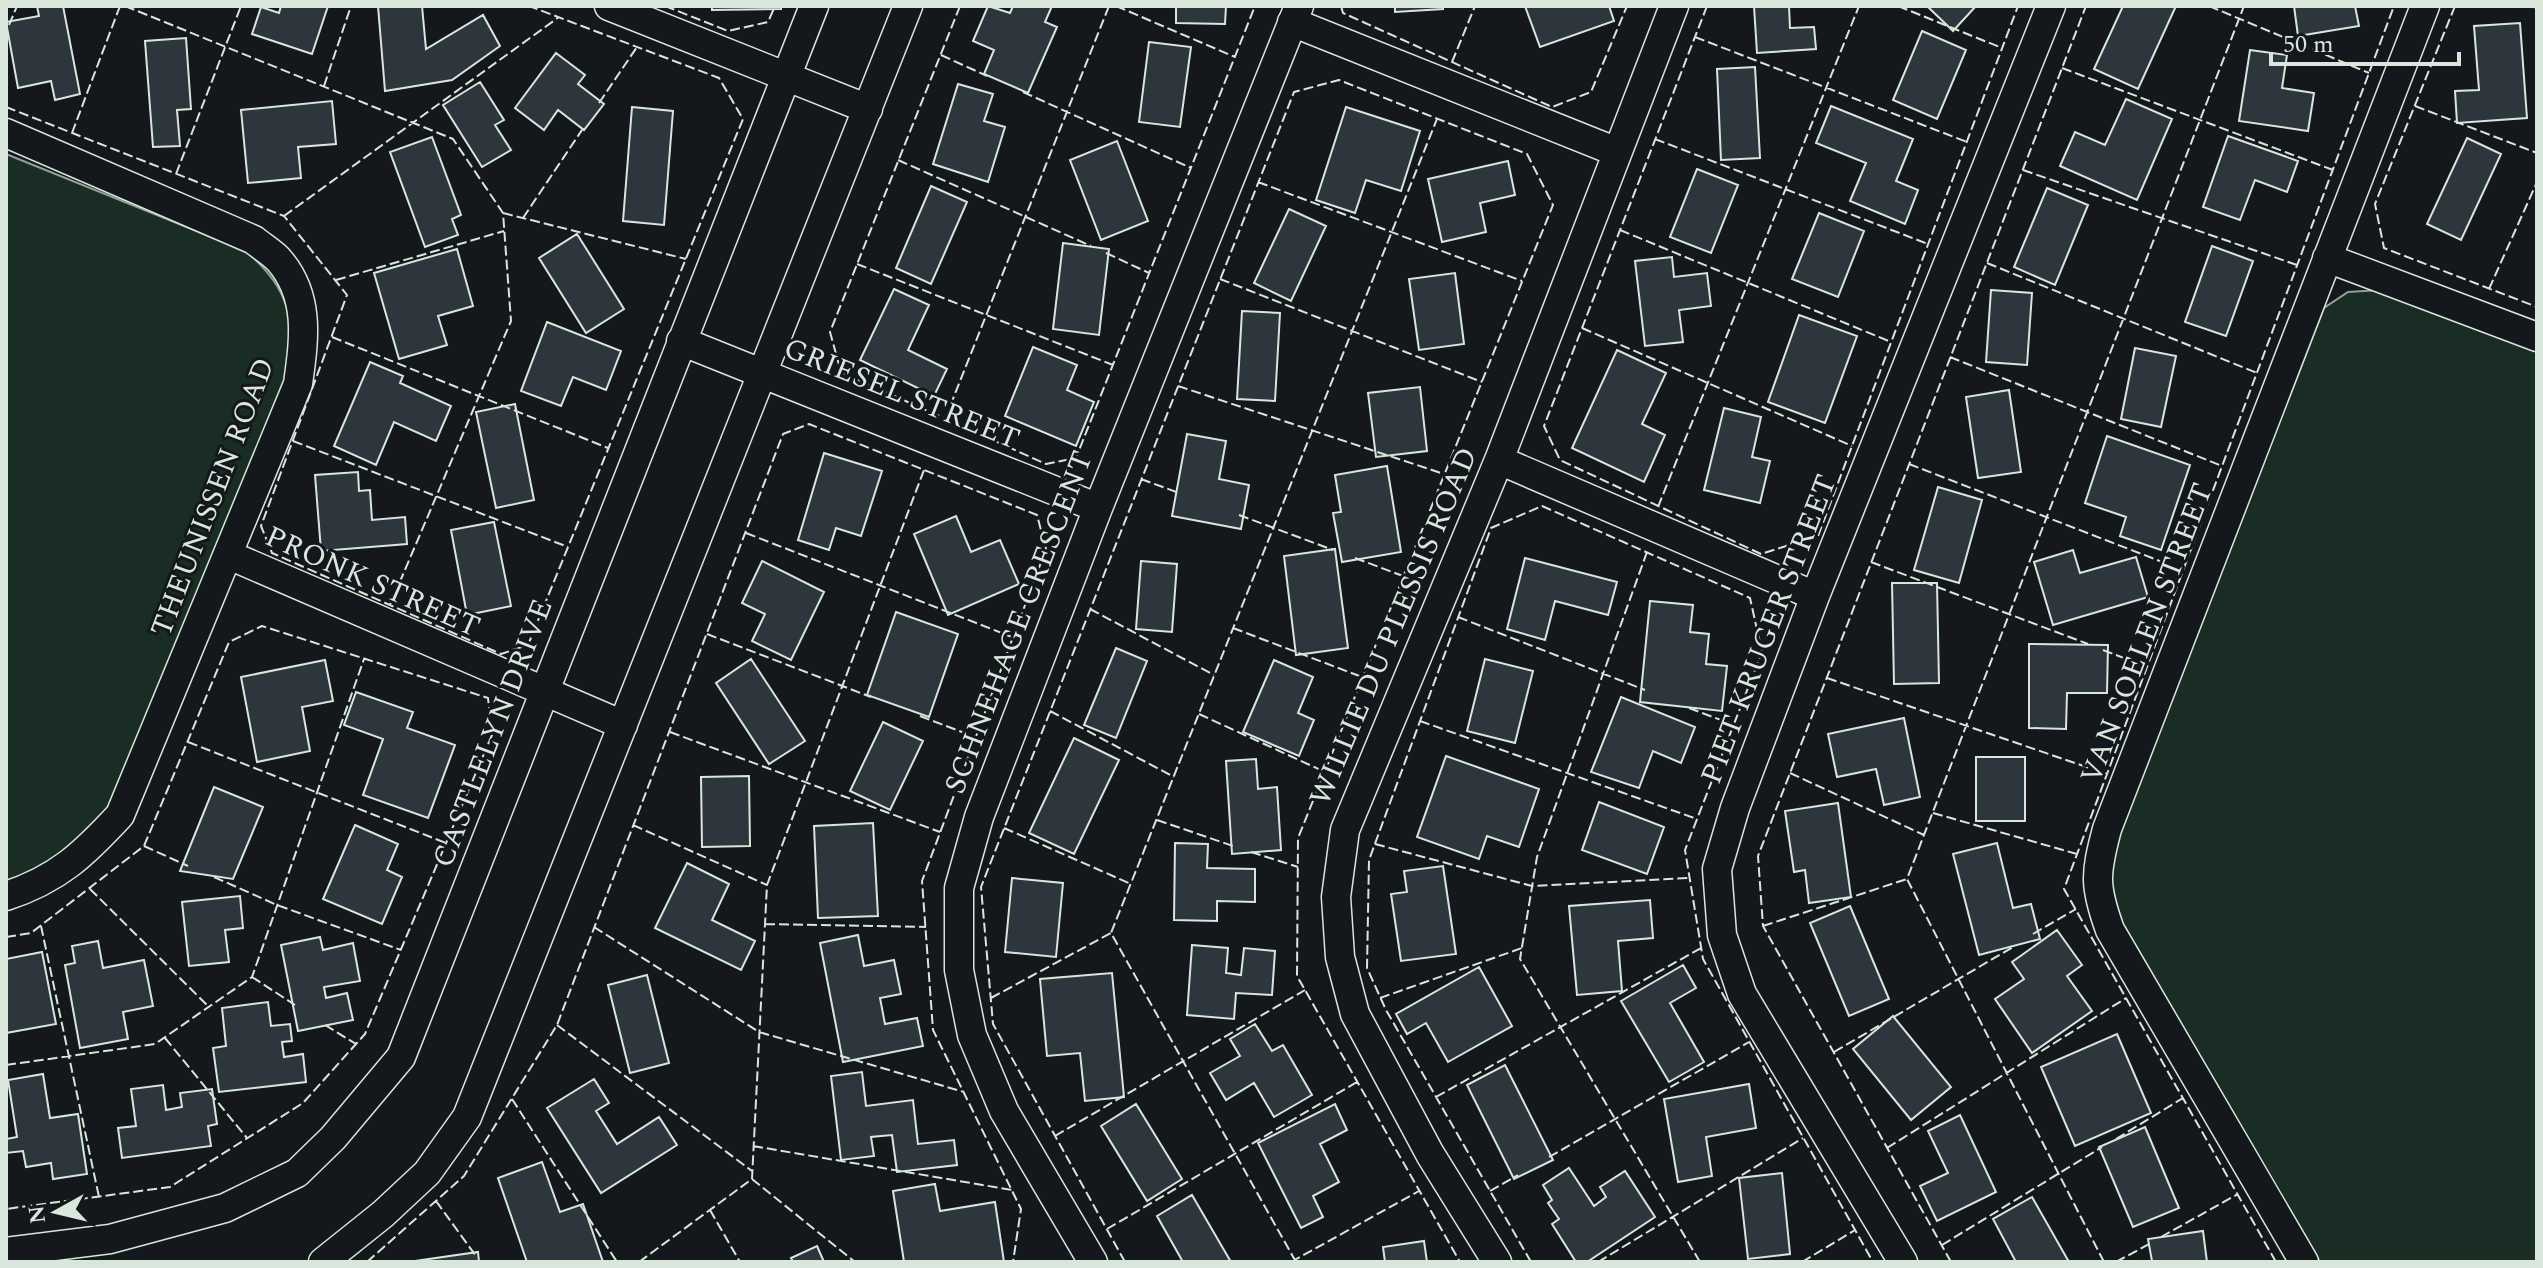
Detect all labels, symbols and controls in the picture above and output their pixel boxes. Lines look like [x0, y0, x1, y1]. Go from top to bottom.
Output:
scale bar [2271, 16, 2459, 66]
text: 50 m [2283, 27, 2334, 63]
street label: GRIESEL STREET [776, 326, 1027, 462]
street label: THEUNISSEN ROAD [139, 351, 287, 644]
street label: WILLIE DU PLESSIS ROAD [1297, 440, 1490, 813]
street label: SCHNEHAGE CRESCENT [932, 444, 1106, 800]
street label: PIET KRUGER STREET [1689, 468, 1849, 791]
street label: VAN SOELEN STREET [2068, 476, 2225, 790]
street label: PRONK STREET [258, 514, 488, 650]
street label: CASTLELYN DRIVE [420, 592, 565, 874]
north arrow [16, 1172, 96, 1252]
text: N [20, 1203, 55, 1226]

